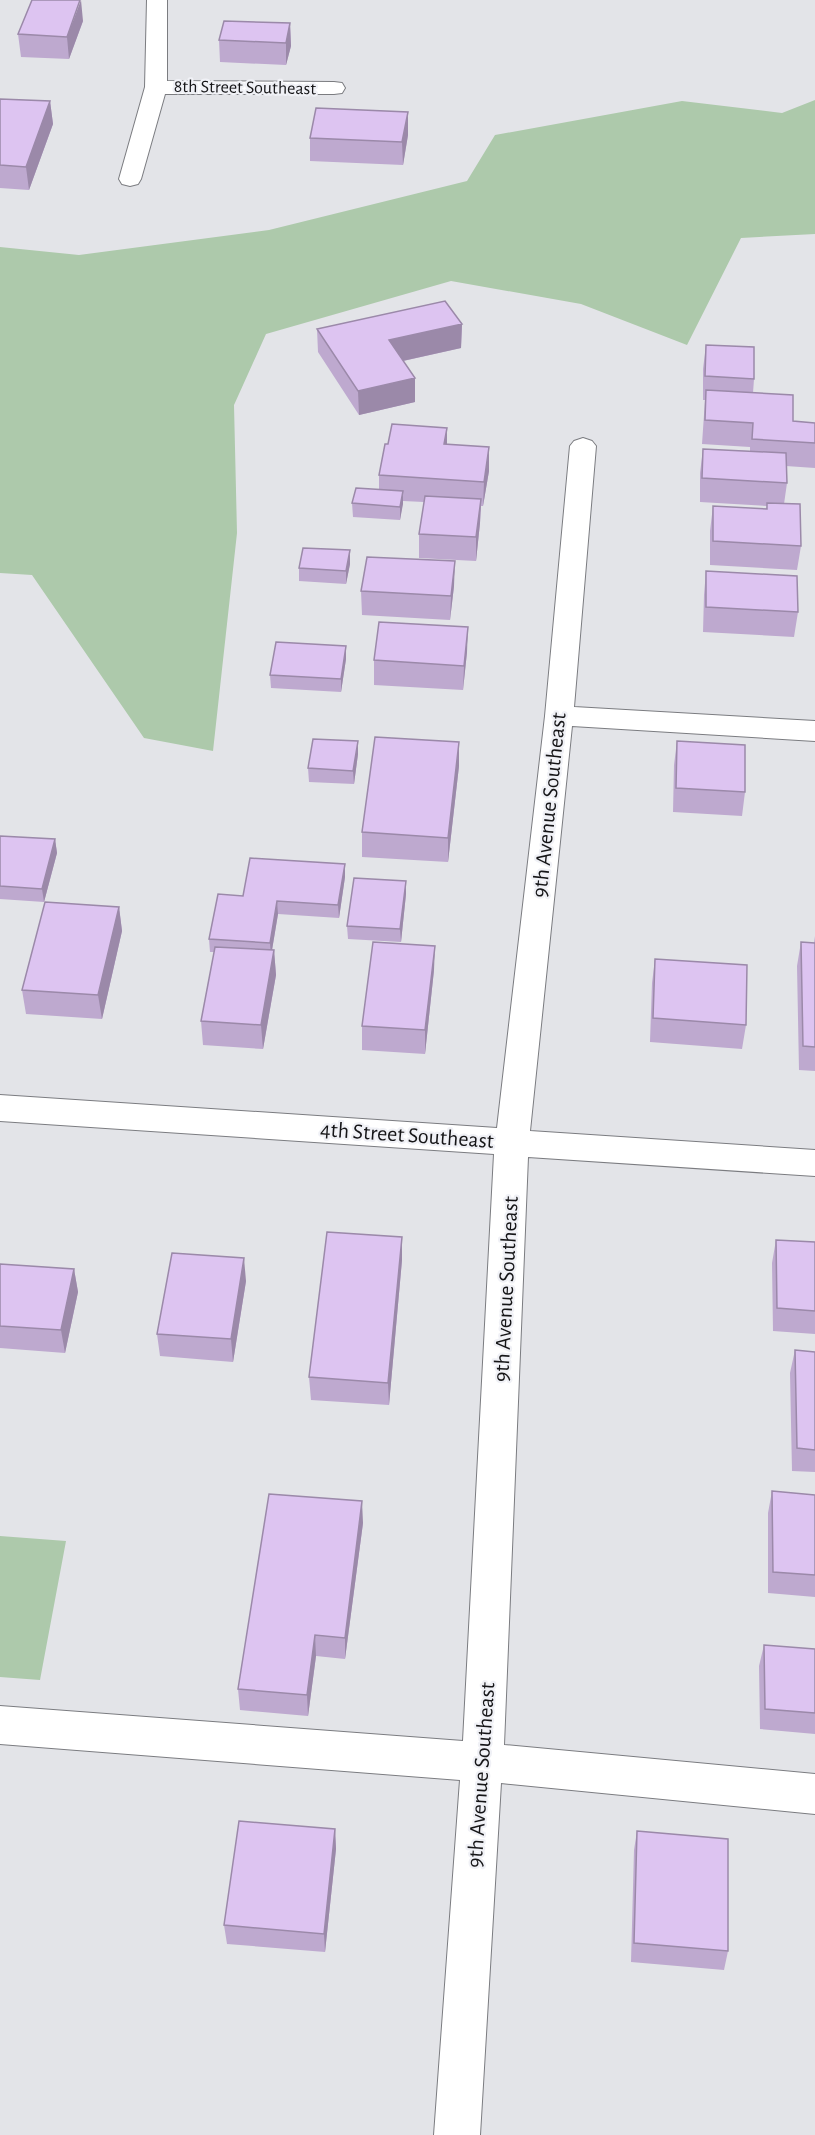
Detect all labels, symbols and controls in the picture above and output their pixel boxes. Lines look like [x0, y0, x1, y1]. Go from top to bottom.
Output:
street label: 8th Street Southeast [174, 78, 317, 98]
street label: 9th Avenue Southeast [528, 711, 570, 899]
street label: 4th Street Southeast [319, 1118, 495, 1152]
street label: 9th Avenue Southeast [490, 1196, 522, 1382]
street label: 9th Avenue Southeast [464, 1681, 498, 1869]

